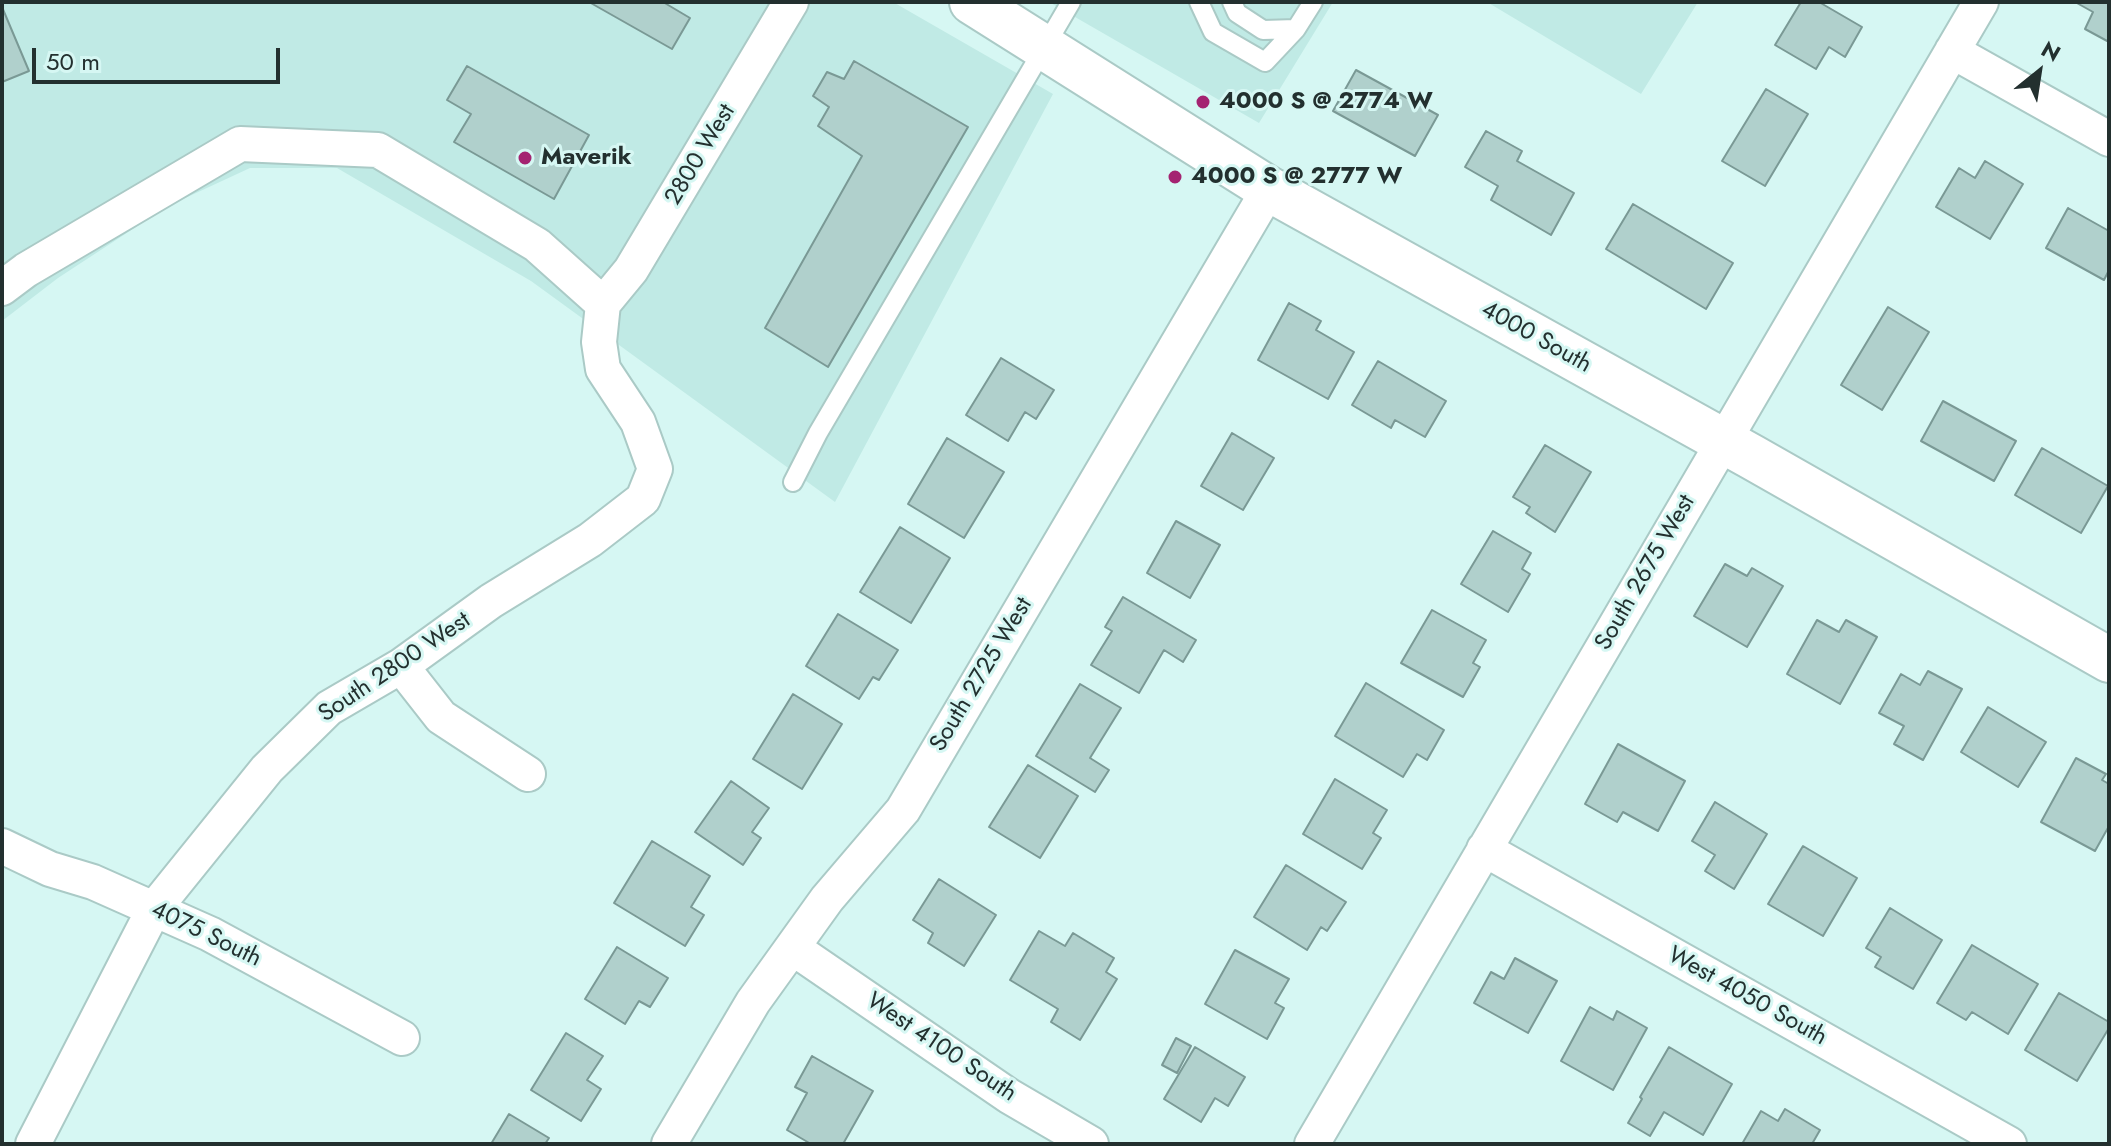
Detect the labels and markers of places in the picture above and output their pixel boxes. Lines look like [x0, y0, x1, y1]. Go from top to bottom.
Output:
place label: 4000 S @ 2774 W [1219, 88, 1433, 116]
marker: 4000 S @ 2774 W [1194, 93, 1212, 111]
place label: Maverik [541, 144, 632, 172]
marker: Maverik [516, 149, 534, 167]
place label: 4000 S @ 2777 W [1191, 163, 1402, 191]
marker: 4000 S @ 2777 W [1166, 168, 1184, 186]

